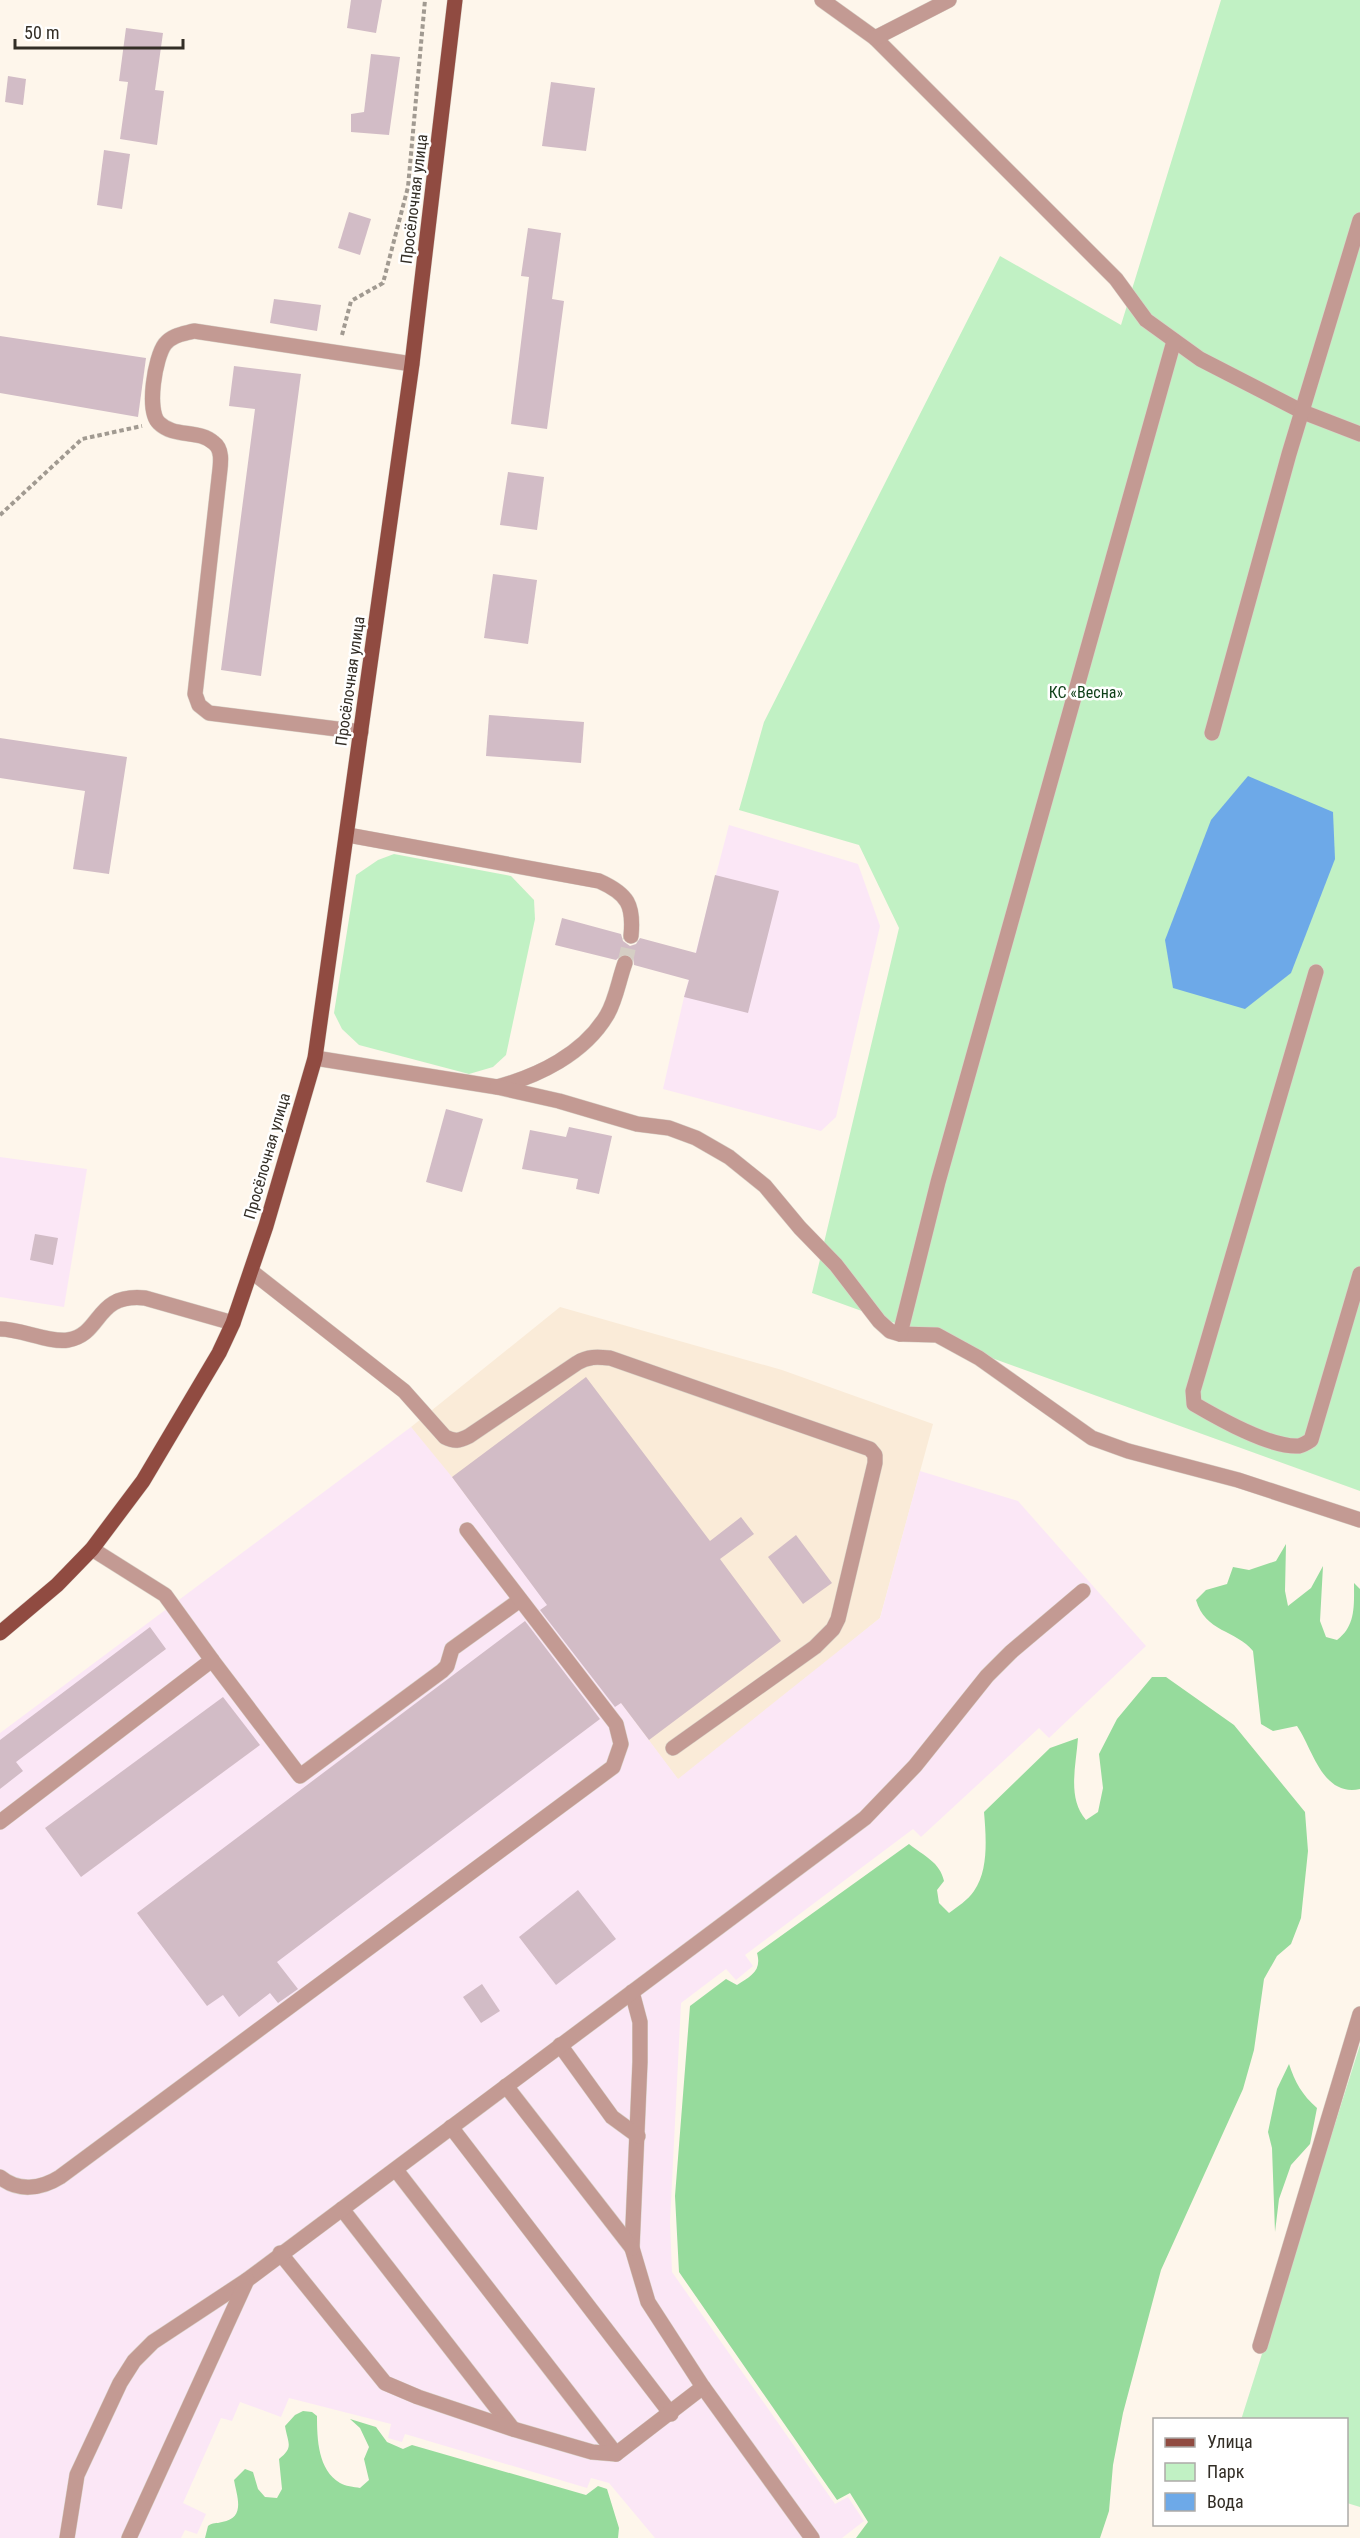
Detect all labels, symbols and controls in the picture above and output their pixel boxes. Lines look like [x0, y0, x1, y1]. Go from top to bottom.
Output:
scale bar [15, 12, 183, 50]
text: 50 m [24, 22, 59, 43]
street label: Просёлочная улица [397, 133, 431, 265]
street label: Просёлочная улица [332, 615, 368, 747]
park label: КС «Весна» [1049, 683, 1123, 702]
street label: Просёлочная улица [240, 1091, 294, 1221]
legend [1153, 2418, 1348, 2526]
text: Улица [1207, 2431, 1253, 2452]
text: Парк [1207, 2461, 1245, 2482]
text: Вода [1207, 2491, 1244, 2512]

